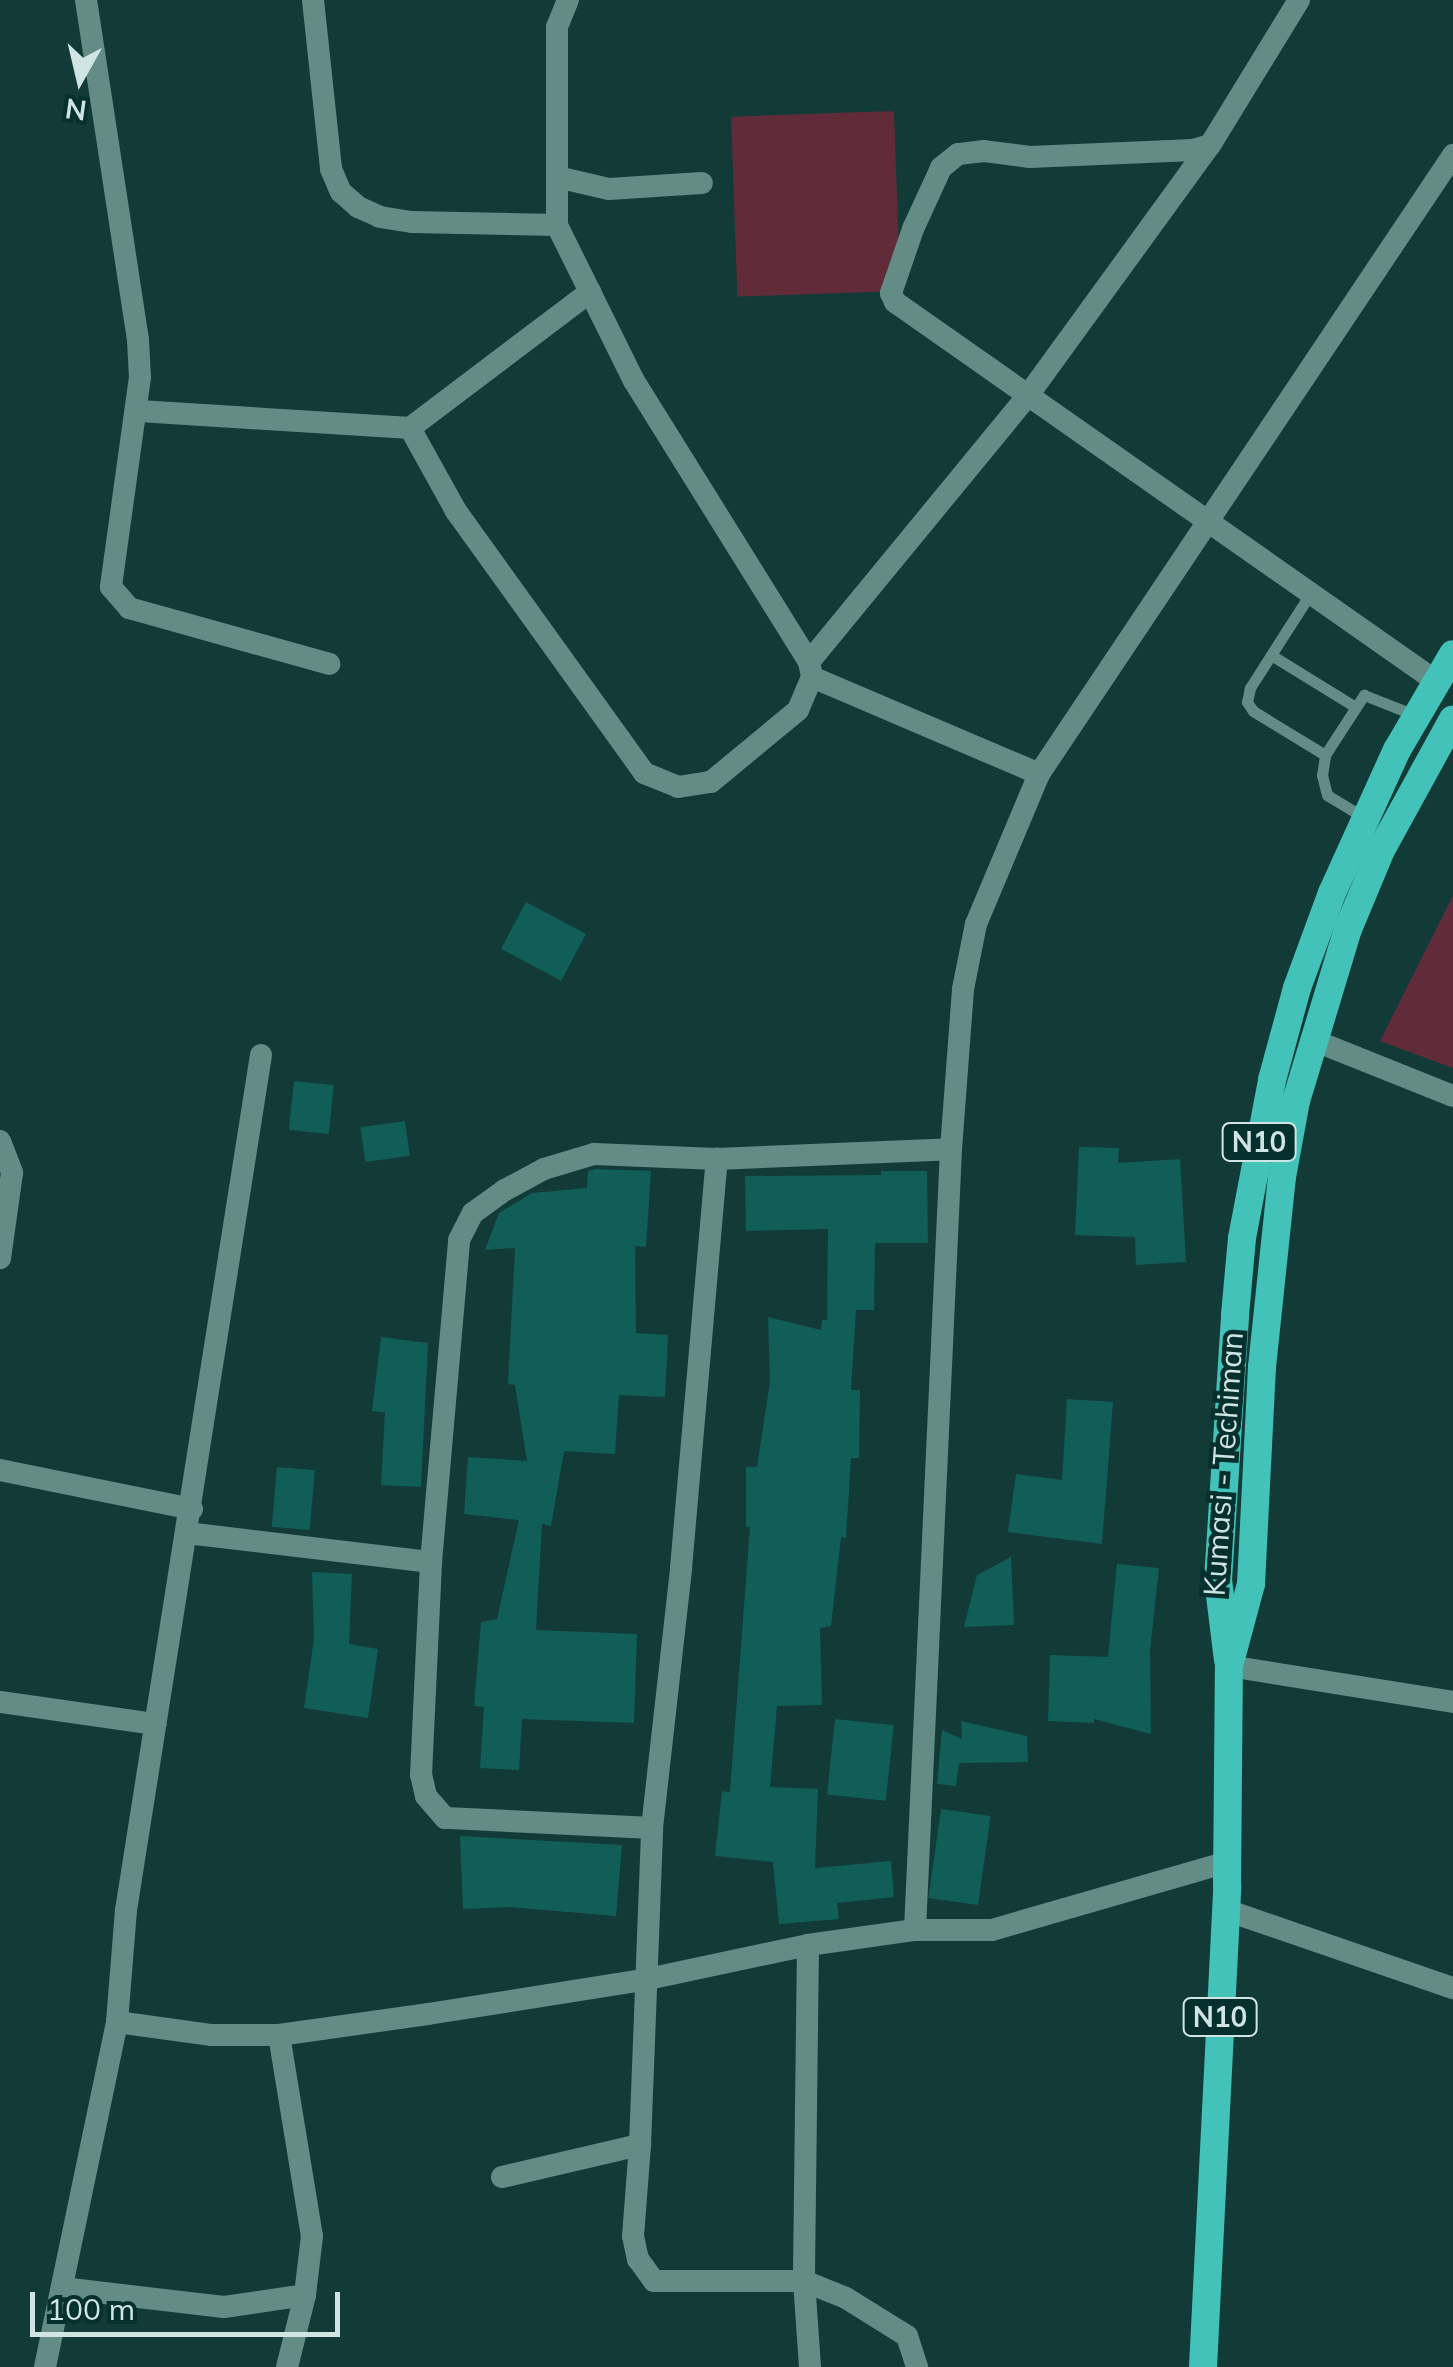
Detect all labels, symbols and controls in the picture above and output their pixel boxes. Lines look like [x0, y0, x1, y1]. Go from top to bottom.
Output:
north arrow [30, 30, 130, 130]
text: N [63, 91, 89, 129]
road number: N10 [1222, 1119, 1296, 1165]
street label: Kumasi - Techiman [1196, 1331, 1250, 1597]
road number: N10 [1182, 1994, 1258, 2040]
scale bar [35, 2272, 345, 2334]
text: 100 m [47, 2290, 135, 2328]

